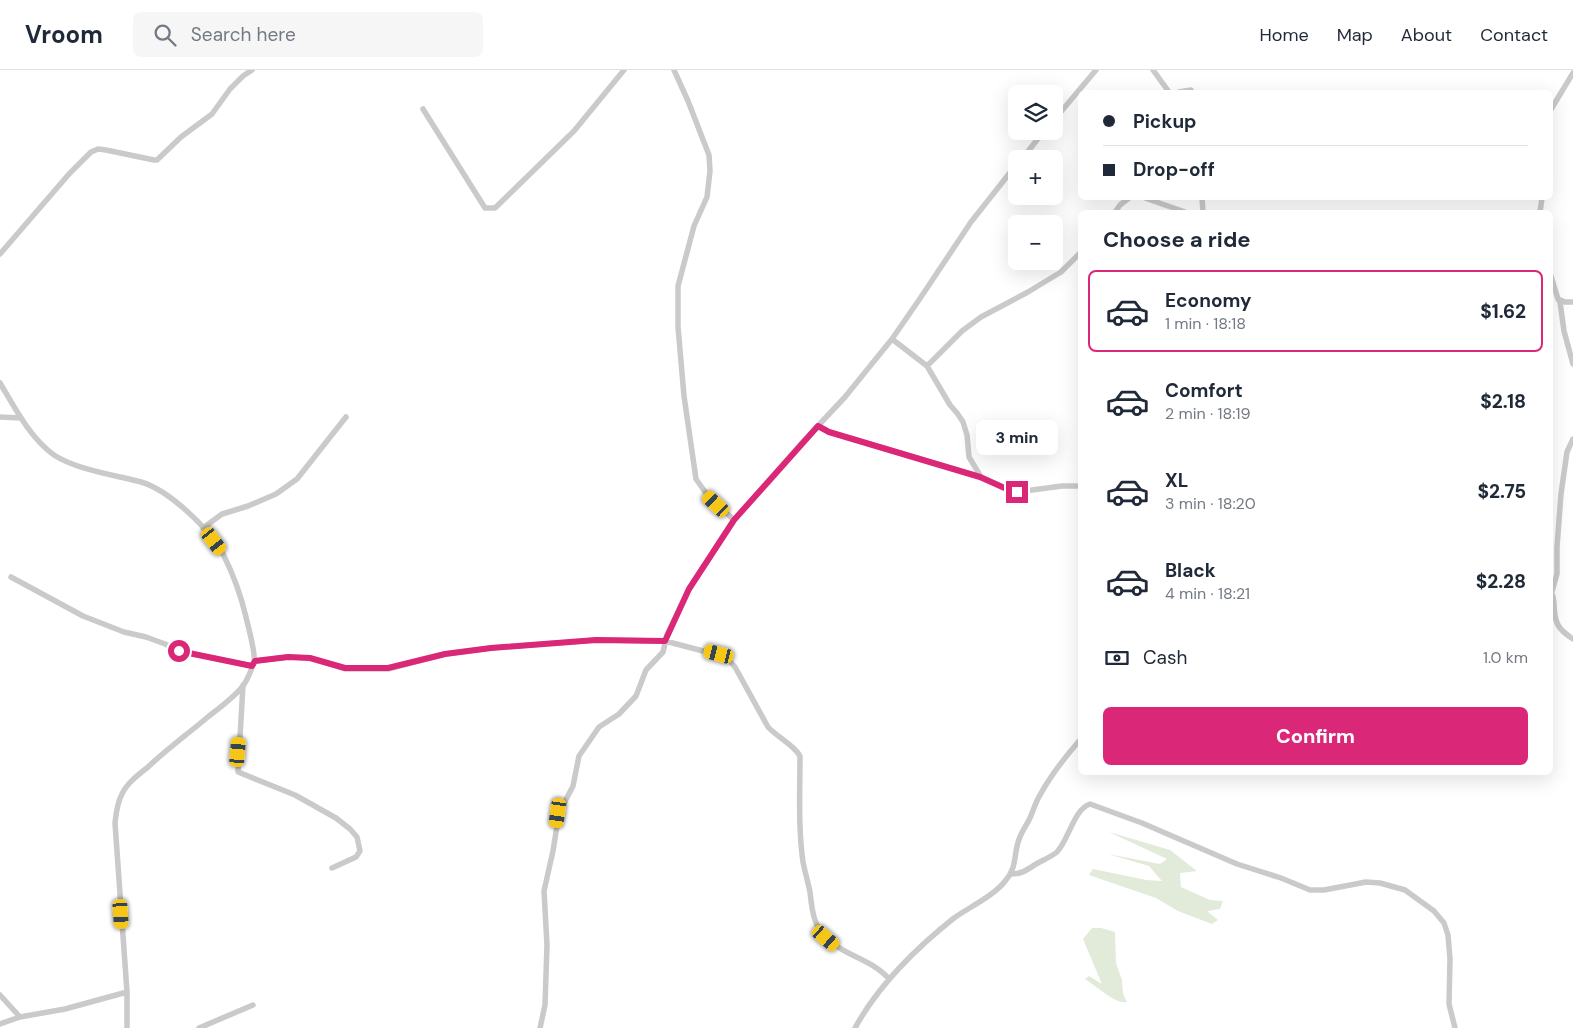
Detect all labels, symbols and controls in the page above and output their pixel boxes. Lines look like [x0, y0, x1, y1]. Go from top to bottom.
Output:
search box [133, 12, 483, 57]
text: Vroom [25, 19, 103, 50]
icon: search [151, 21, 179, 49]
text: Search here [191, 22, 296, 47]
text: Home [1259, 23, 1309, 47]
text: Map [1337, 23, 1373, 47]
text: About [1401, 23, 1452, 47]
text: Contact [1480, 23, 1548, 47]
map controls [1008, 85, 1063, 270]
button: layers [1008, 85, 1063, 140]
text: Pickup [1133, 109, 1197, 134]
button: + [1008, 150, 1063, 205]
text: Drop-off [1133, 157, 1215, 182]
button: − [1008, 215, 1063, 270]
text: Choose a ride [1103, 225, 1251, 254]
text: Economy [1165, 288, 1252, 313]
icon: car [1105, 289, 1150, 334]
text: $1.62 [1480, 299, 1526, 324]
text: 1 min · 18:18 [1165, 313, 1246, 334]
text: Comfort [1165, 378, 1243, 403]
icon: car [1105, 379, 1150, 424]
text: $2.18 [1480, 389, 1526, 414]
text: 2 min · 18:19 [1165, 403, 1250, 424]
callout: 3 min [976, 420, 1058, 454]
text: 3 min [996, 427, 1038, 448]
text: XL [1165, 468, 1188, 493]
icon: car [1105, 469, 1150, 514]
text: $2.75 [1478, 479, 1526, 504]
route end [1006, 481, 1028, 503]
car [699, 488, 732, 520]
text: 3 min · 18:20 [1165, 493, 1256, 514]
car [198, 525, 229, 557]
text: Black [1165, 558, 1216, 583]
icon: car [1105, 559, 1150, 604]
text: $2.28 [1476, 569, 1526, 594]
text: 4 min · 18:21 [1165, 583, 1250, 604]
route start [168, 640, 190, 662]
car [702, 643, 735, 665]
icon: cash [1103, 644, 1131, 672]
text: Cash [1143, 645, 1187, 670]
text: 1.0 km [1483, 647, 1528, 668]
button: Confirm [1103, 707, 1528, 765]
car [229, 736, 246, 768]
car [548, 797, 567, 829]
car [112, 899, 129, 929]
car [809, 922, 842, 954]

